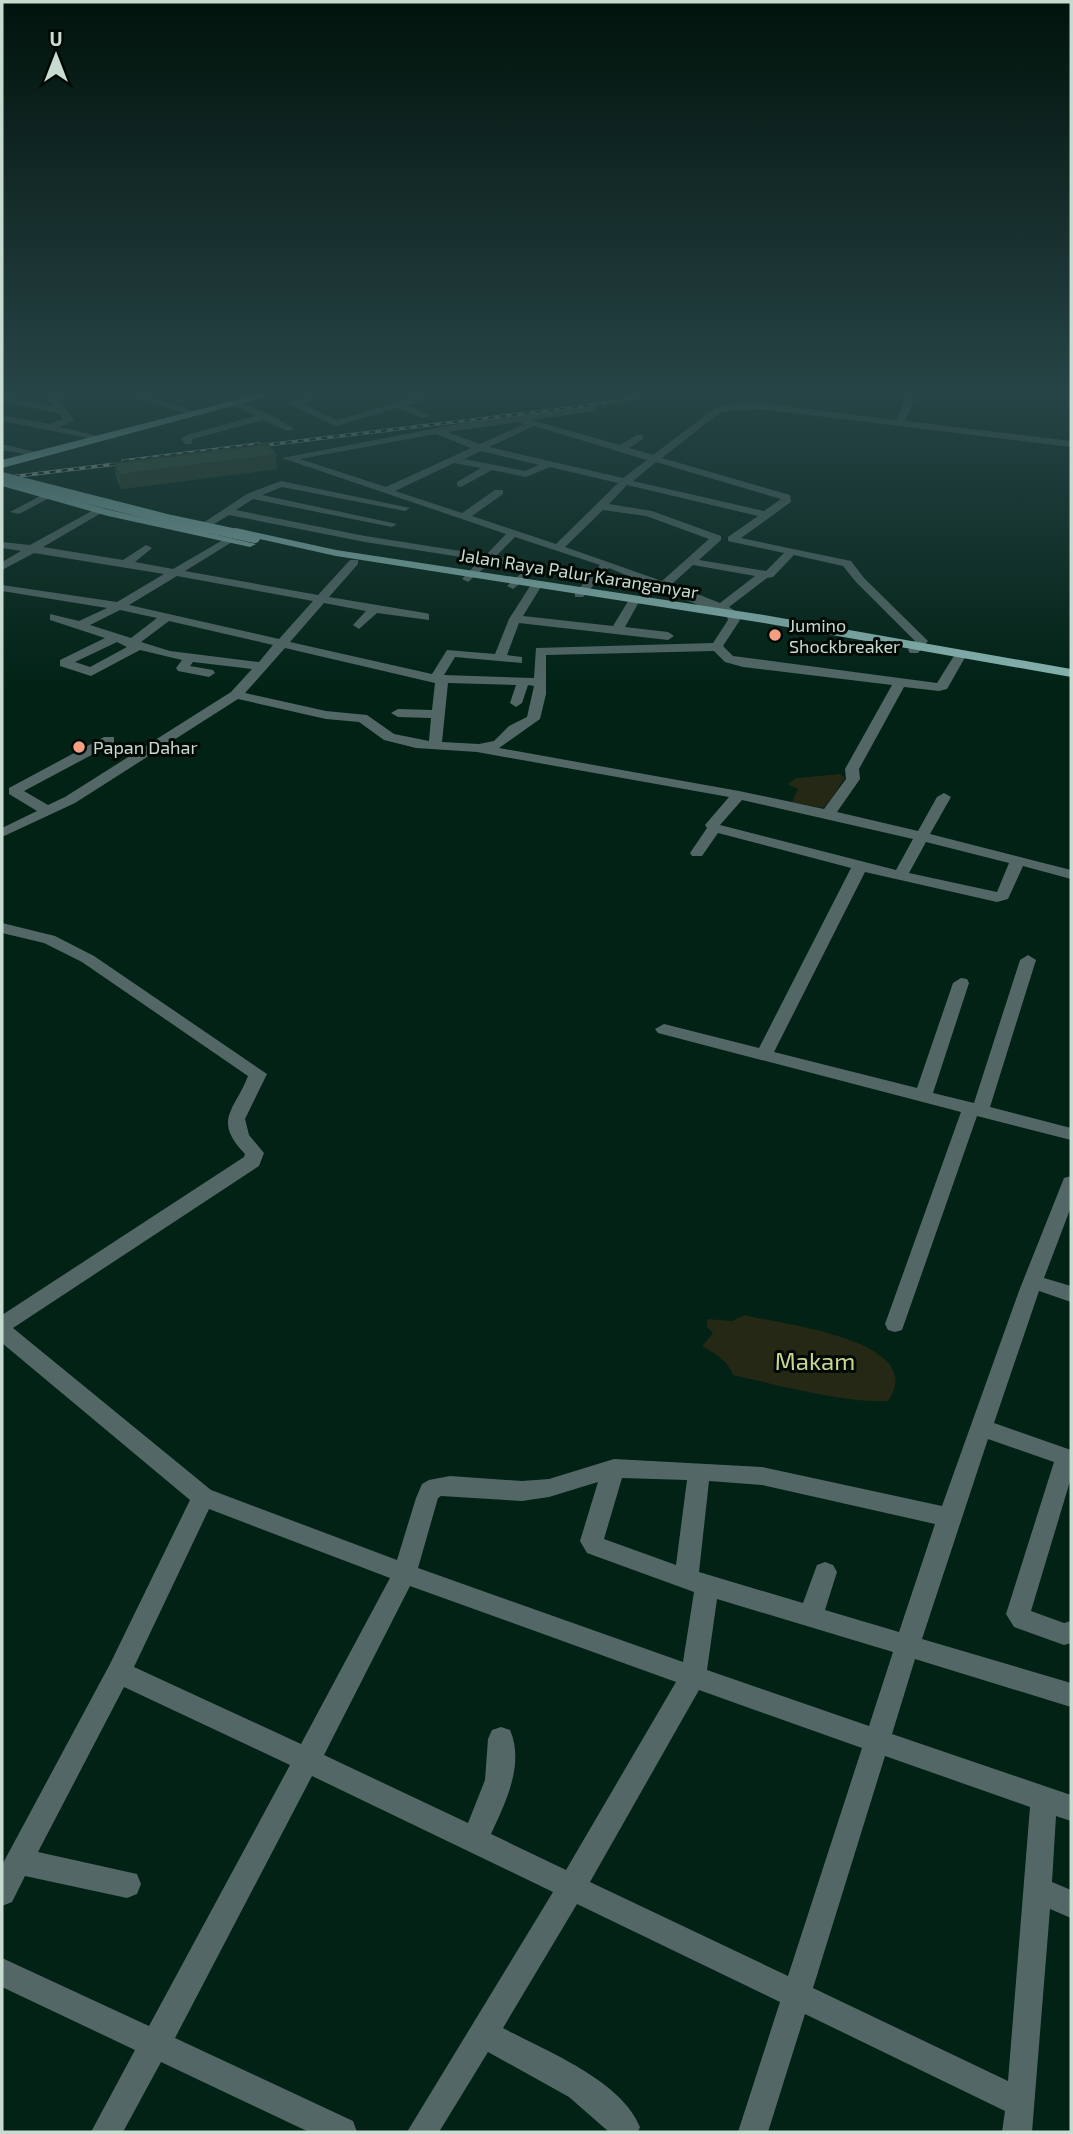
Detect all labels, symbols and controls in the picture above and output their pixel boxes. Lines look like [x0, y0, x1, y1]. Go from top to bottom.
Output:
north arrow [21, 21, 91, 91]
text: U [49, 27, 63, 50]
street label: Jalan Raya Palur Karanganyar [458, 543, 700, 603]
place label: Jumino Shockbreaker [789, 614, 900, 657]
marker: Jumino Shockbreaker [767, 627, 783, 643]
place label: Papan Dahar [93, 736, 198, 758]
marker: Papan Dahar [71, 739, 87, 755]
park label: Makam [775, 1346, 855, 1375]

